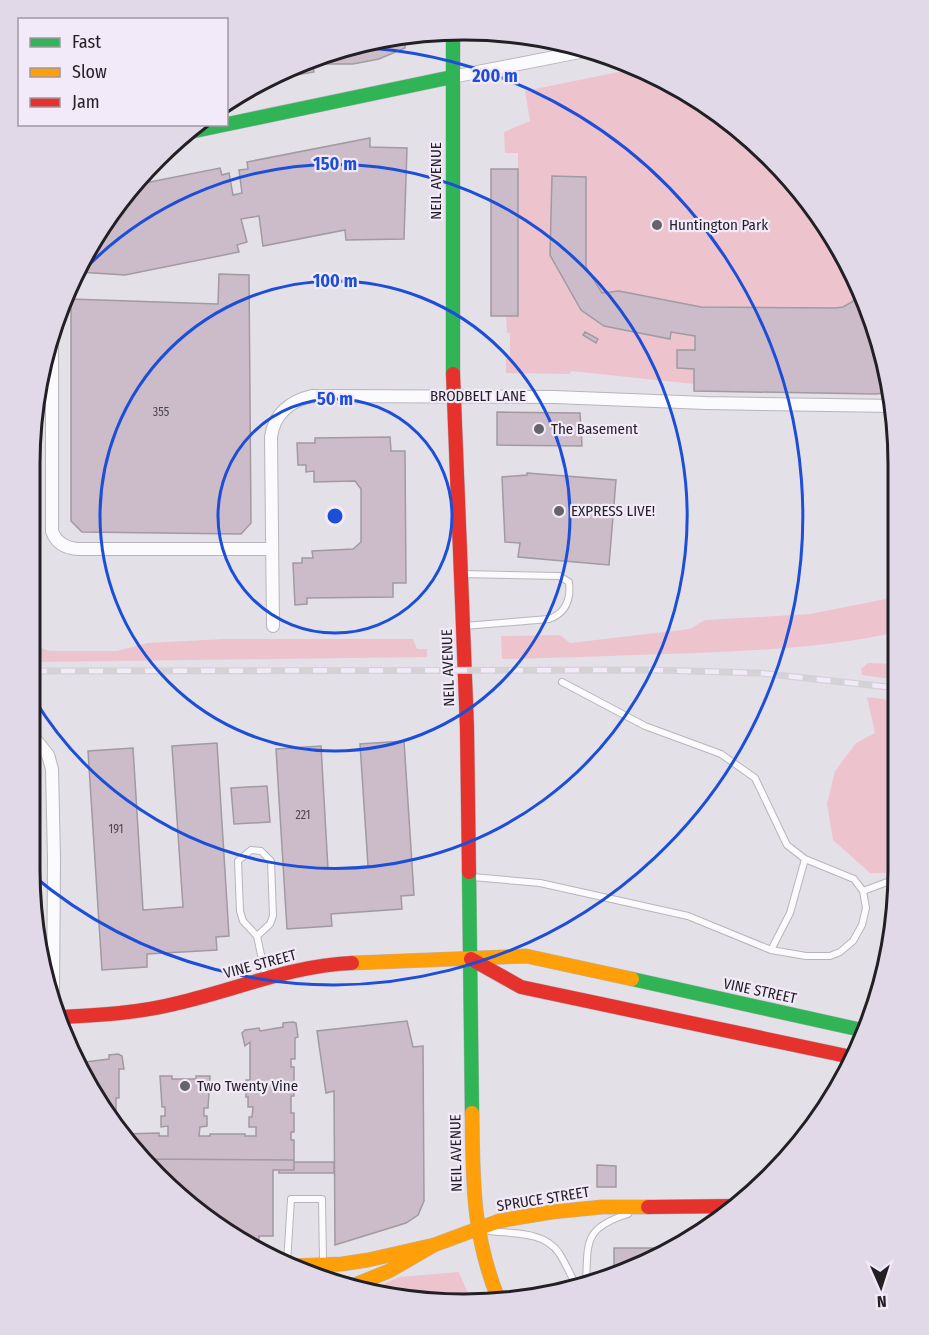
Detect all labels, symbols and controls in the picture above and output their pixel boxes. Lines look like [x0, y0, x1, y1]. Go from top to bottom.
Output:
legend [18, 18, 228, 126]
text: Fast [72, 31, 101, 53]
text: Slow [72, 61, 107, 83]
text: 200 m [471, 65, 518, 87]
text: Jam [72, 91, 100, 113]
street label: NEIL AVENUE [427, 142, 445, 220]
text: 150 m [313, 153, 357, 175]
place label: Huntington Park [669, 216, 768, 234]
marker: Huntington Park [650, 218, 664, 232]
text: 100 m [313, 270, 357, 292]
street label: BRODBELT LANE [430, 387, 526, 405]
text: 50 m [317, 388, 353, 410]
house number: 355 [153, 405, 170, 419]
place label: The Basement [551, 420, 638, 438]
marker: The Basement [532, 422, 546, 436]
place label: EXPRESS LIVE! [571, 502, 655, 520]
marker: EXPRESS LIVE! [552, 504, 566, 518]
centre of rings [325, 506, 345, 526]
street label: NEIL AVENUE [438, 629, 458, 707]
house number: 221 [295, 808, 311, 822]
house number: 191 [109, 822, 124, 836]
street label: VINE STREET [222, 946, 298, 982]
street label: VINE STREET [722, 974, 798, 1008]
place label: Two Twenty Vine [197, 1077, 298, 1095]
marker: Two Twenty Vine [178, 1079, 192, 1093]
street label: NEIL AVENUE [446, 1114, 466, 1192]
street label: SPRUCE STREET [495, 1183, 591, 1215]
north arrow [851, 1257, 911, 1317]
text: N [876, 1292, 887, 1311]

